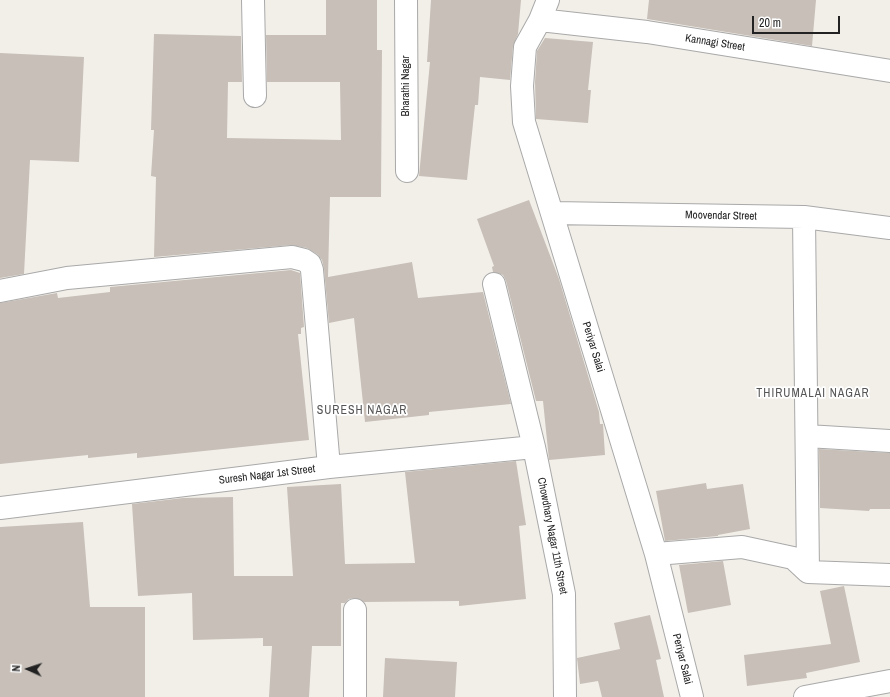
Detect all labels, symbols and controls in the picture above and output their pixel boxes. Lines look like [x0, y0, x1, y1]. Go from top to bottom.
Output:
scale bar [754, 8, 842, 34]
text: 20 m [759, 15, 781, 31]
street label: Kannagi Street [684, 32, 746, 54]
street label: Bharathi Nagar [399, 55, 413, 117]
street label: Moovendar Street [685, 209, 757, 223]
street label: Periyar Salai [579, 320, 607, 374]
district label: THIRUMALAI NAGAR [756, 387, 870, 401]
district label: SURESH NAGAR [317, 404, 407, 418]
street label: Suresh Nagar 1st Street [218, 463, 316, 487]
street label: Chowdhary Nagar 11th Street [534, 476, 570, 596]
street label: Periyar Salai [669, 632, 695, 686]
north arrow [8, 649, 48, 689]
text: N [9, 665, 23, 672]

